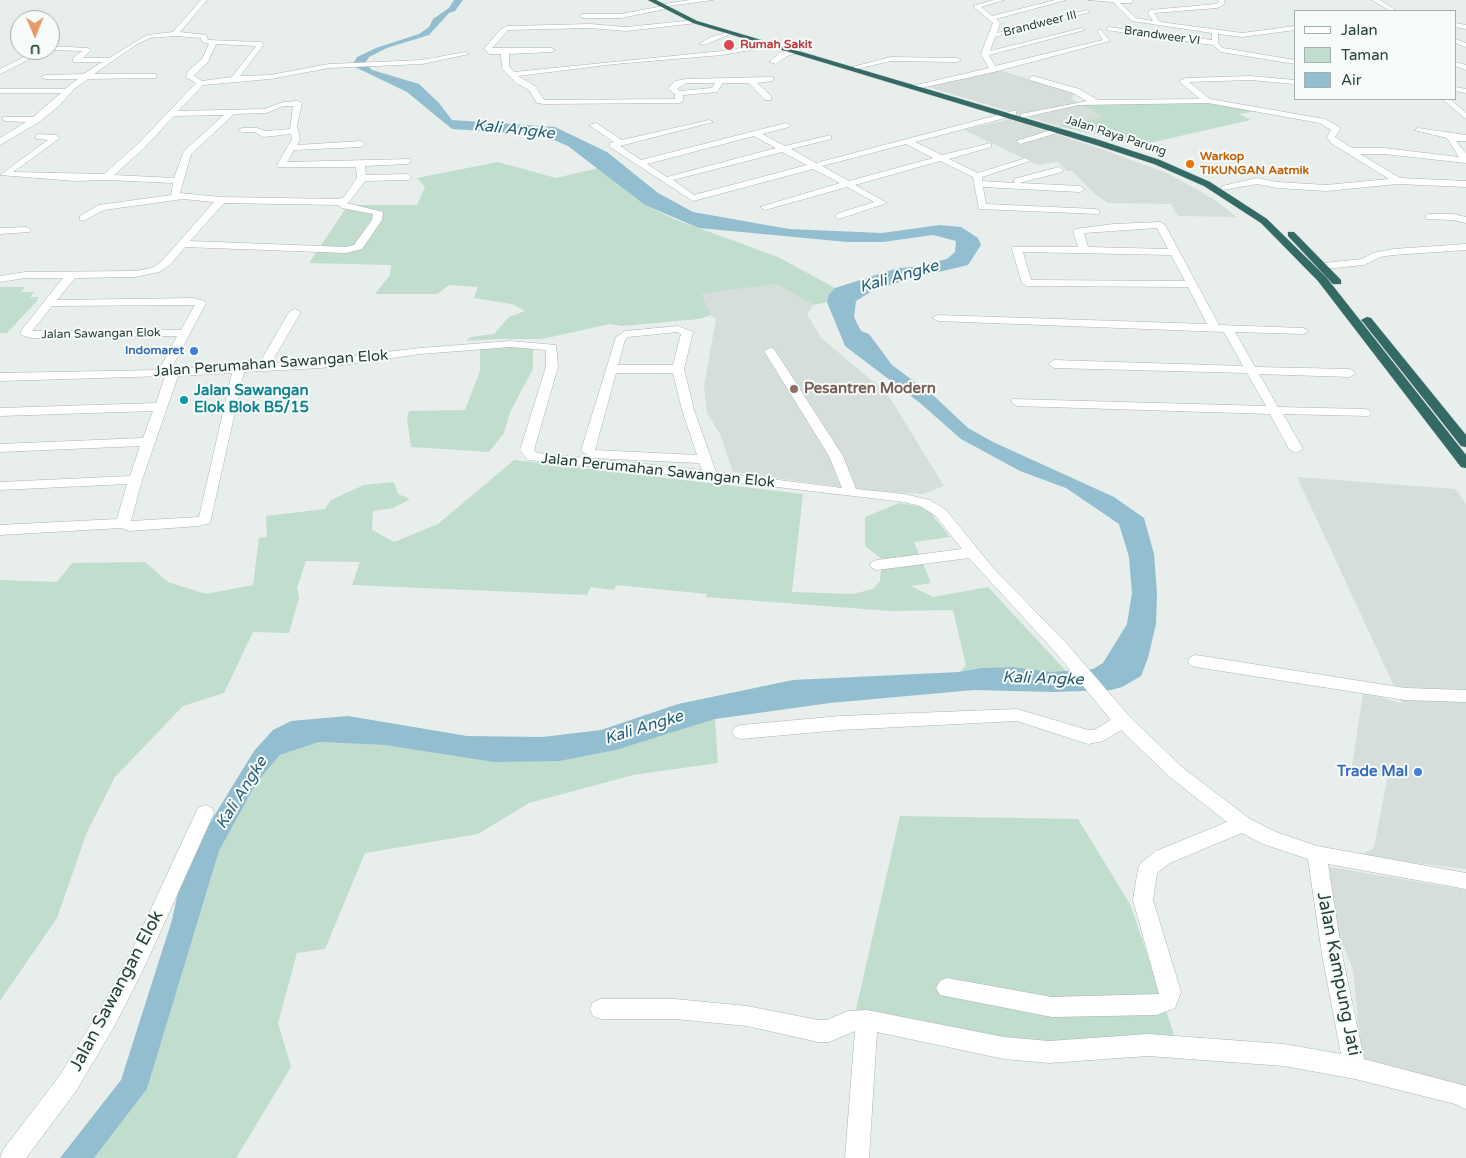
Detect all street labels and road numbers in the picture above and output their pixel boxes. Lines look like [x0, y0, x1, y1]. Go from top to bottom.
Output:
street label: Brandweer III [1002, 8, 1078, 40]
street label: Brandweer VI [1123, 24, 1201, 48]
street label: Jalan Raya Parung [1064, 113, 1168, 159]
street label: Jalan Sawangan Elok [41, 326, 161, 342]
street label: Jalan Perumahan Sawangan Elok [153, 347, 389, 381]
street label: Jalan Perumahan Sawangan Elok [540, 450, 776, 492]
street label: Jalan Kampung Jati [1312, 890, 1364, 1058]
street label: Jalan Sawangan Elok [65, 907, 169, 1075]

